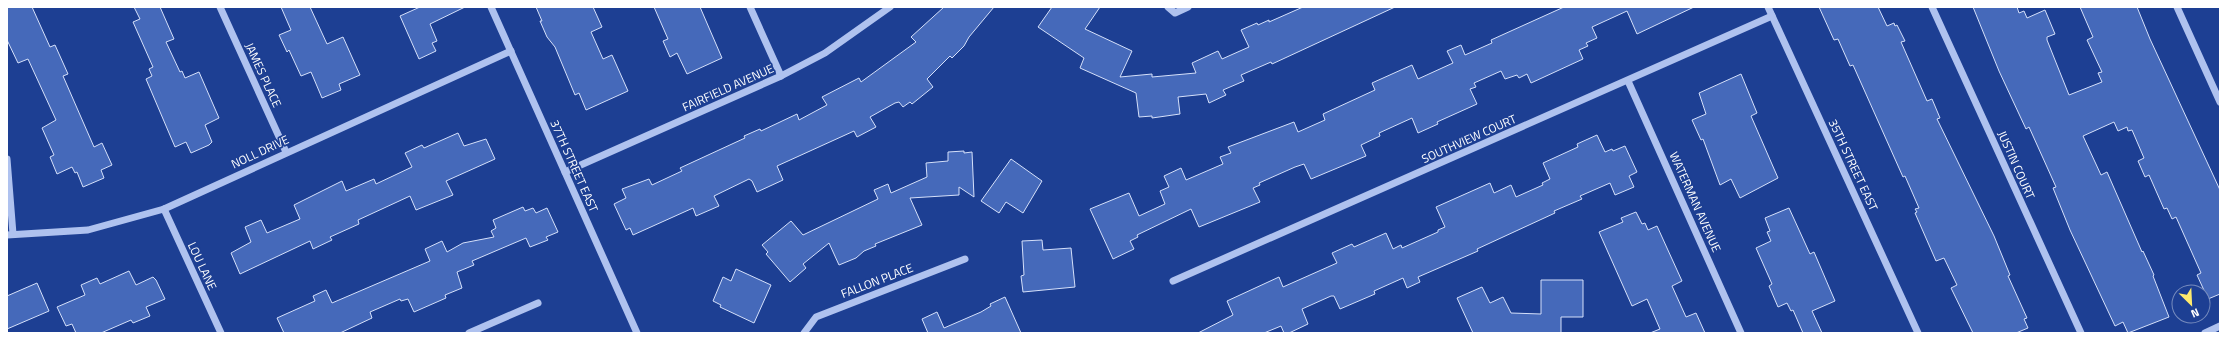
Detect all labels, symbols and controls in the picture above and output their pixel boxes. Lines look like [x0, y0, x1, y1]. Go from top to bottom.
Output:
street label: JAMES PLACE [240, 39, 287, 111]
street label: FAIRFIELD AVENUE [679, 59, 777, 116]
street label: SOUTHVIEW COURT [1418, 109, 1520, 168]
street label: 35TH STREET EAST [1824, 116, 1883, 214]
street label: 37TH STREET EAST [546, 117, 604, 216]
street label: JUSTIN COURT [1993, 127, 2040, 203]
street label: NOLL DRIVE [228, 130, 292, 173]
street label: WATERMAN AVENUE [1665, 149, 1726, 255]
street label: LOU LANE [183, 238, 222, 293]
street label: FALLON PLACE [838, 258, 916, 303]
north arrow [2171, 284, 2211, 324]
text: N [2188, 304, 2202, 322]

